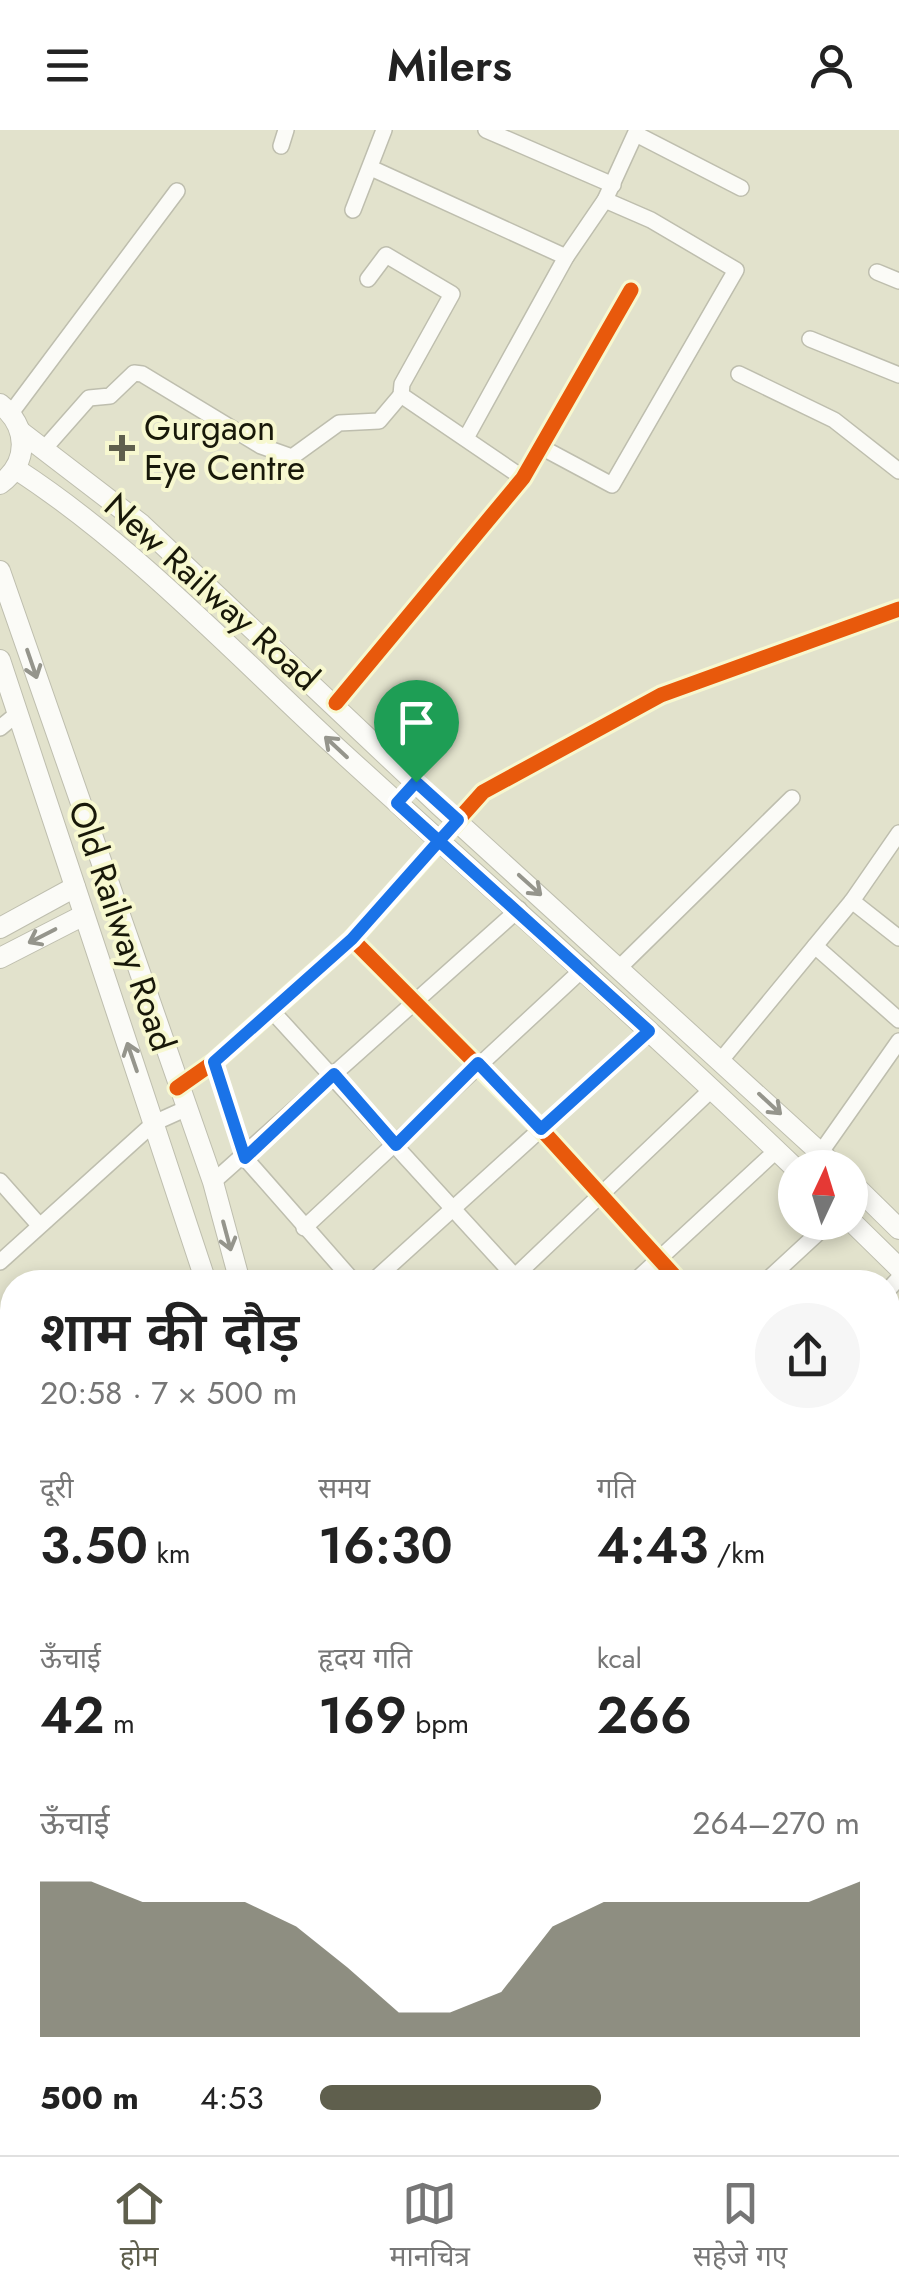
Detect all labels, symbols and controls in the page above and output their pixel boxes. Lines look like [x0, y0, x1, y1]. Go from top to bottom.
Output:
text: Milers [387, 33, 512, 98]
icon: menu [40, 38, 95, 93]
icon: person [804, 38, 859, 93]
place label: Gurgaon Eye Centre [144, 403, 305, 493]
marker: Gurgaon Eye Centre [109, 435, 135, 461]
street label: New Railway Road [93, 482, 331, 702]
one-way arrow [24, 647, 42, 679]
pin [374, 680, 459, 783]
icon: arrive [389, 695, 444, 750]
one-way arrow [324, 736, 349, 759]
street label: Old Railway Road [56, 794, 188, 1058]
one-way arrow [517, 874, 542, 897]
one-way arrow [27, 927, 57, 946]
one-way arrow [121, 1041, 139, 1073]
one-way arrow [757, 1092, 782, 1115]
north arrow [778, 1150, 868, 1240]
map controls [778, 1150, 868, 1240]
one-way arrow [219, 1220, 238, 1251]
text: शाम की दौड़ [40, 1292, 299, 1372]
button: share [755, 1303, 860, 1408]
text: 20:58 · 7 × 500 m [40, 1370, 297, 1416]
text: दूरी [40, 1468, 74, 1509]
text: समय [318, 1468, 370, 1509]
text: गति [597, 1468, 636, 1509]
text: 3.50 [40, 1509, 148, 1582]
text: 16:30 [318, 1509, 453, 1582]
text: 4:43 [597, 1509, 708, 1582]
text: km [148, 1533, 191, 1574]
text: /km [708, 1533, 765, 1574]
text: ऊँचाई [40, 1638, 101, 1679]
text: हृदय गति [318, 1638, 412, 1679]
text: kcal [597, 1638, 642, 1679]
text: 42 [40, 1679, 105, 1752]
text: 169 [318, 1679, 407, 1752]
text: 266 [597, 1679, 692, 1752]
text: m [105, 1703, 135, 1744]
text: bpm [407, 1703, 469, 1744]
text: ऊँचाई [40, 1800, 109, 1846]
text: 264–270 m [692, 1800, 860, 1846]
text: 500 m [40, 2075, 139, 2121]
text: 4:53 [200, 2075, 264, 2121]
tab: होम [112, 2176, 167, 2277]
tab: मानचित्र [390, 2176, 470, 2277]
tab: सहेजे गए [693, 2176, 787, 2277]

